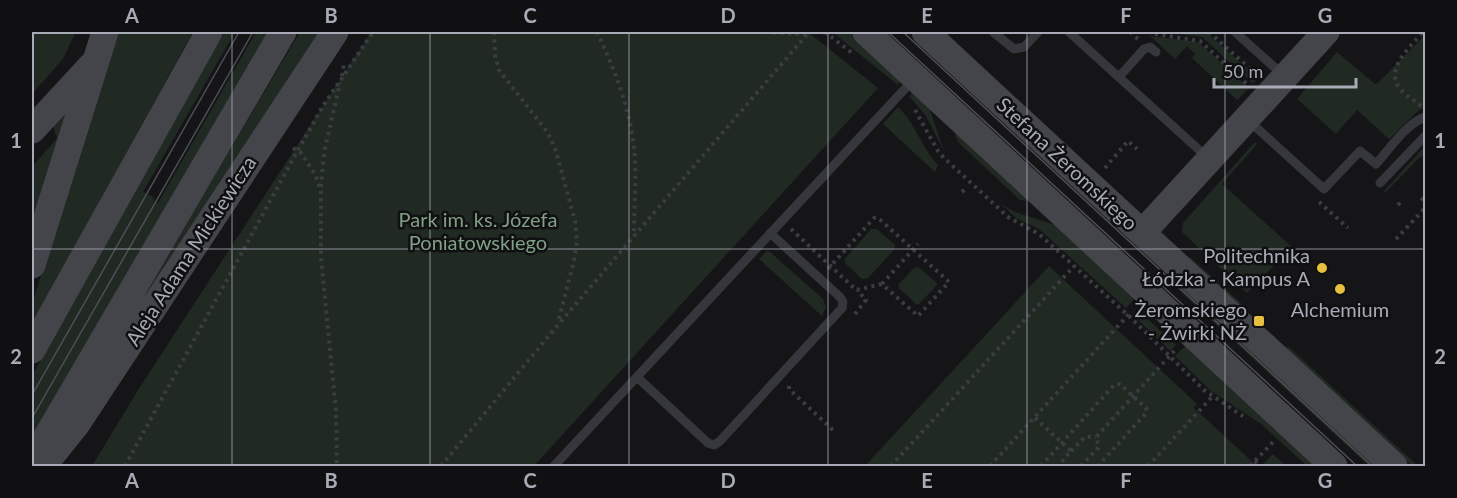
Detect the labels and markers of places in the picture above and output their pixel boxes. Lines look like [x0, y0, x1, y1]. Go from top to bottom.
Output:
place label: Politechnika Łódzka - Kampus A [1142, 243, 1310, 290]
marker: Politechnika Łódzka - Kampus A [1315, 261, 1329, 275]
marker: Alchemium [1333, 282, 1347, 296]
place label: Żeromskiego - Żwirki NŻ [1134, 297, 1247, 344]
place label: Alchemium [1291, 297, 1389, 321]
marker: Żeromskiego - Żwirki NŻ [1252, 314, 1266, 328]

